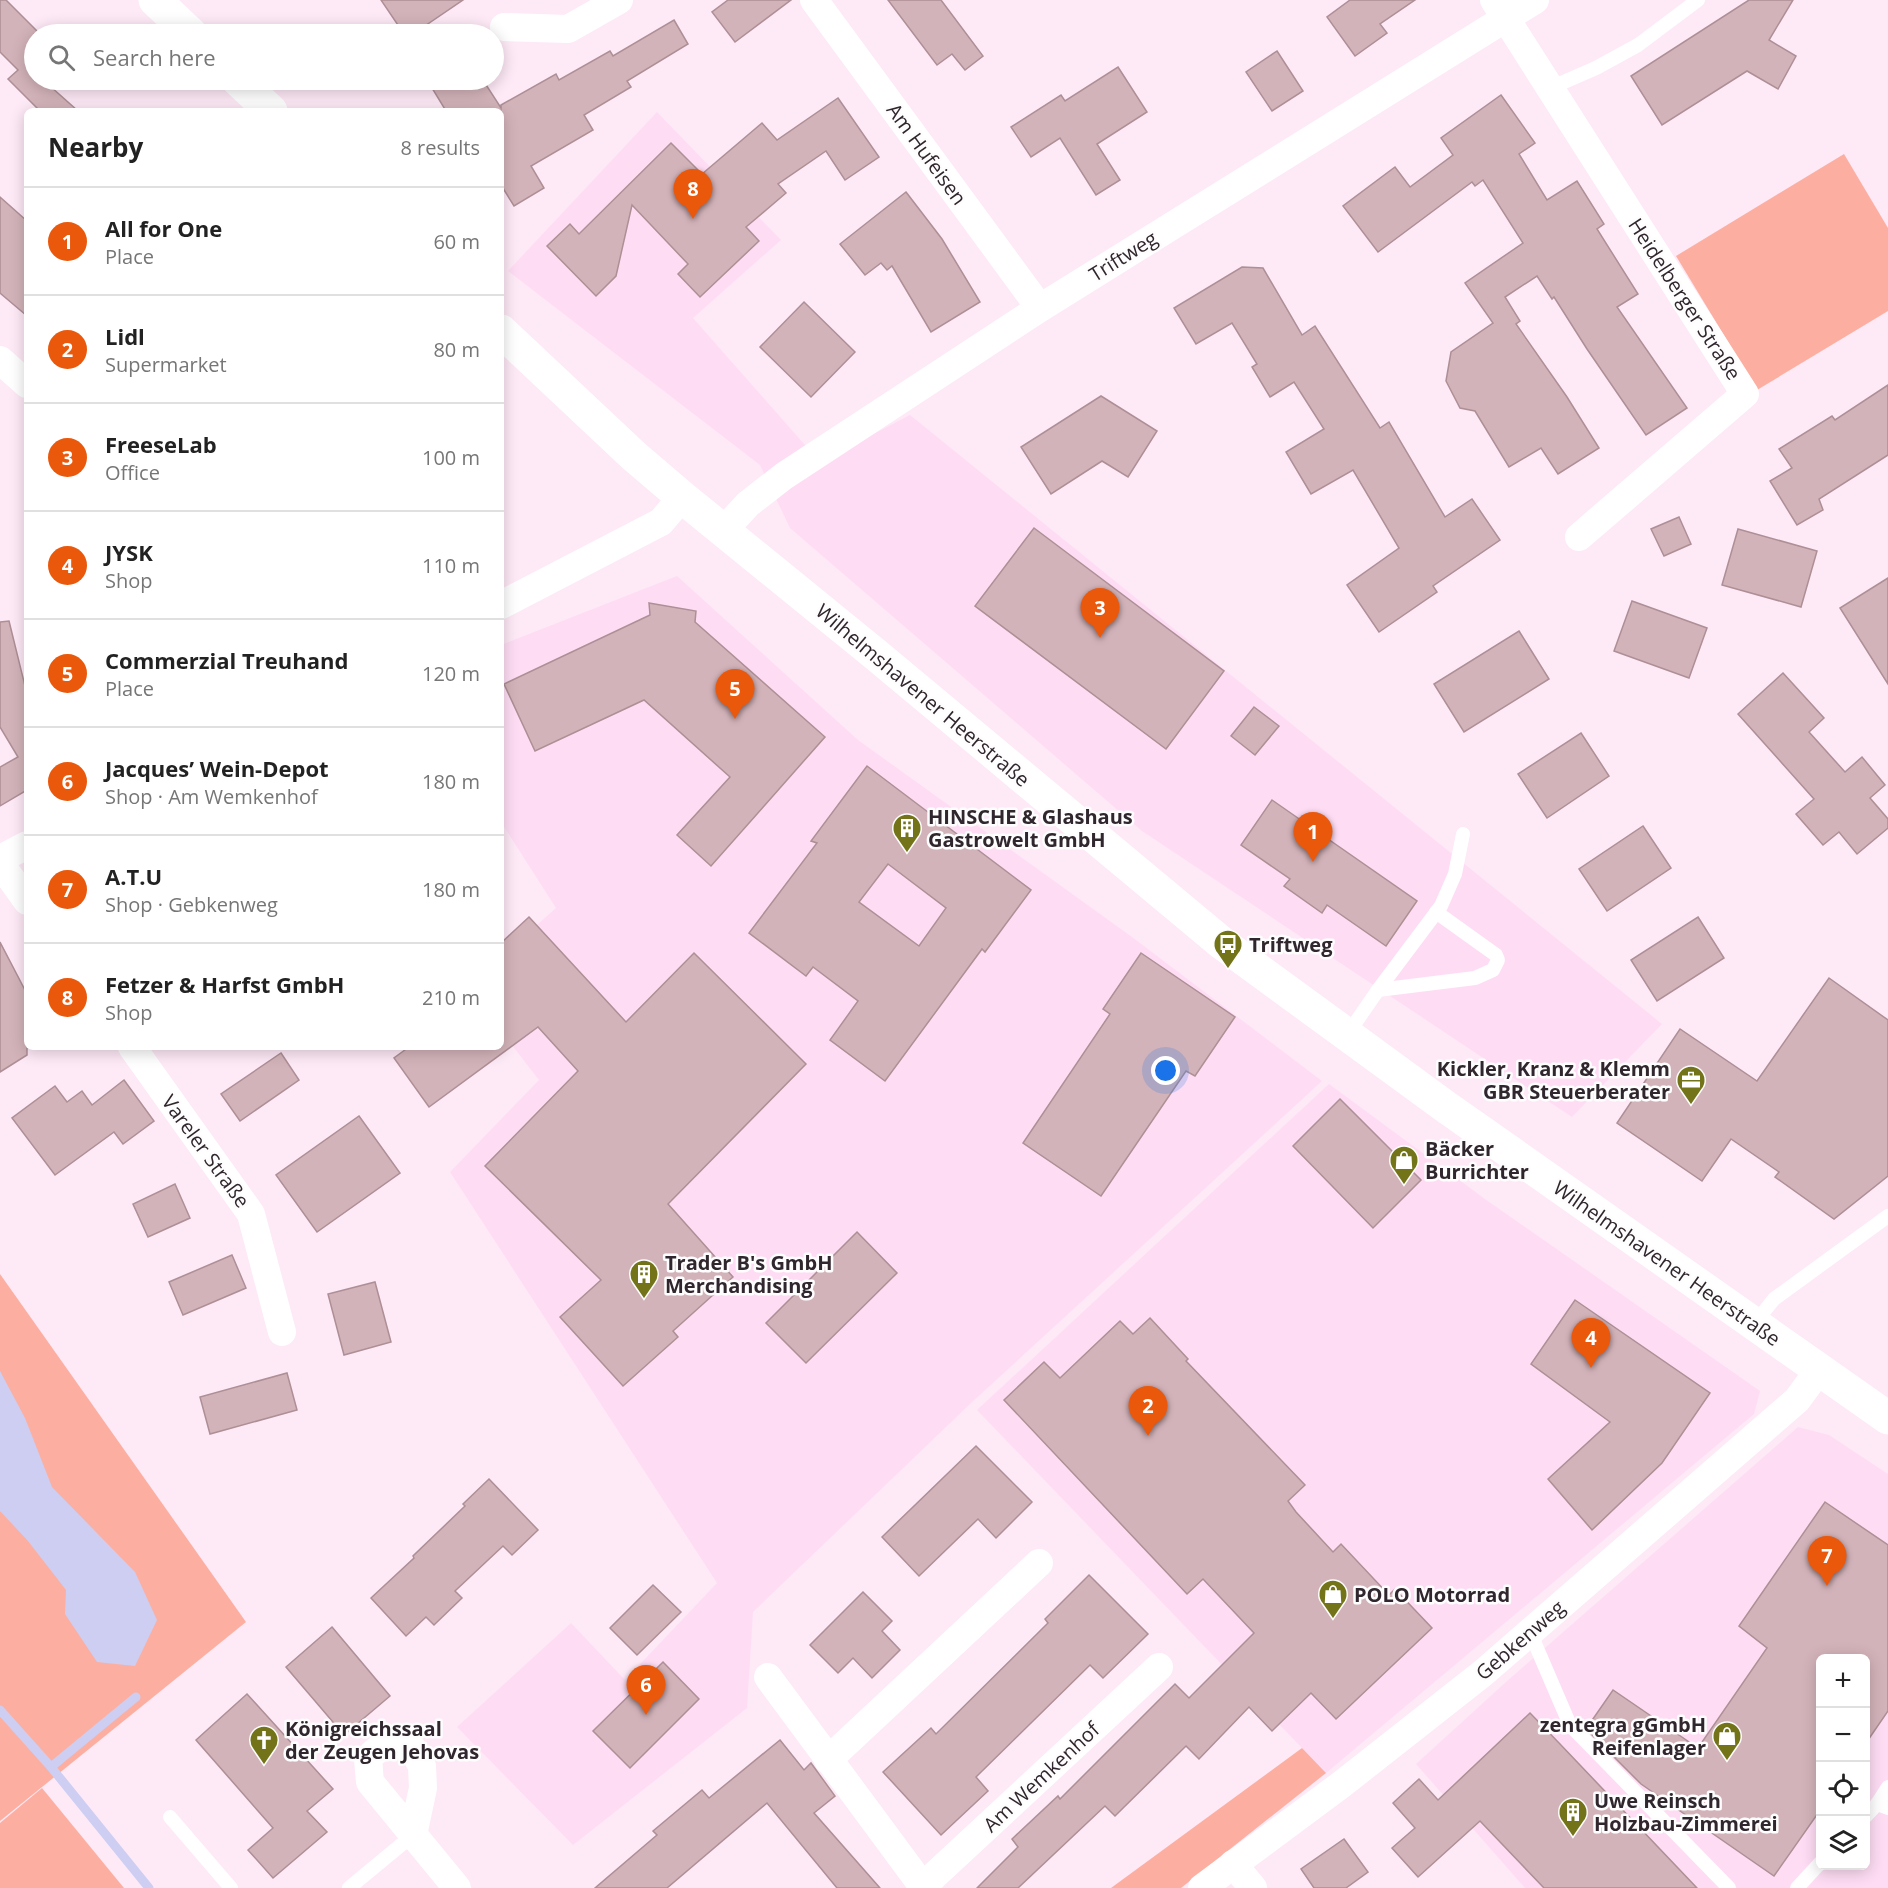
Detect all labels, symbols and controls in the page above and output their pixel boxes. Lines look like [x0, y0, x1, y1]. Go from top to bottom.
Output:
search box [24, 24, 504, 90]
icon: search [45, 41, 78, 74]
text: Search here [93, 42, 216, 72]
street label: Am Hufeisen [881, 98, 973, 210]
text: Nearby [48, 129, 143, 165]
text: 8 results [400, 134, 480, 161]
pin: 8 [674, 170, 712, 219]
text: All for One [105, 213, 222, 243]
street label: Heidelberger Straße [1623, 213, 1747, 385]
street label: Triftweg [1084, 224, 1162, 288]
text: 1 [62, 228, 73, 255]
text: 60 m [433, 228, 480, 255]
text: Place [105, 243, 154, 270]
text: Lidl [105, 321, 145, 351]
text: 2 [62, 336, 73, 363]
text: 80 m [433, 336, 480, 363]
text: Supermarket [105, 351, 227, 378]
text: FreeseLab [105, 429, 217, 459]
text: 3 [62, 444, 73, 471]
text: 100 m [422, 444, 480, 471]
text: Office [105, 459, 160, 486]
text: JYSK [105, 537, 153, 567]
text: 4 [62, 552, 73, 579]
text: 110 m [422, 552, 480, 579]
text: Shop [105, 567, 153, 594]
pin: 3 [1080, 588, 1120, 638]
street label: Wilhelmshavener Heerstraße [810, 597, 1036, 793]
text: Commerzial Treuhand [105, 645, 348, 675]
text: 5 [62, 660, 73, 687]
text: 120 m [422, 660, 480, 687]
pin: 5 [716, 670, 754, 719]
text: Place [105, 675, 154, 702]
text: Jacques’ Wein-Depot [105, 753, 329, 783]
text: 6 [62, 768, 73, 795]
text: 180 m [422, 768, 480, 795]
text: Shop · Am Wemkenhof [105, 783, 318, 810]
place label: HINSCHE & Glashaus Gastrowelt GmbH [928, 803, 1133, 853]
building icon: HINSCHE & Glashaus Gastrowelt GmbH [891, 812, 923, 854]
pin: 1 [1294, 812, 1332, 862]
text: A.T.U [105, 861, 162, 891]
text: 7 [62, 876, 73, 903]
text: 180 m [422, 876, 480, 903]
text: Shop · Gebkenweg [105, 891, 278, 918]
bus stop icon: Triftweg [1212, 928, 1244, 970]
place label: Triftweg [1249, 931, 1333, 958]
text: Fetzer & Harfst GmbH [105, 969, 344, 999]
text: 8 [62, 984, 73, 1011]
text: 210 m [422, 984, 480, 1011]
text: Shop [105, 999, 153, 1026]
place label: Kickler, Kranz & Klemm GBR Steuerberater [1437, 1055, 1670, 1105]
your location [1151, 1056, 1180, 1085]
office icon: Kickler, Kranz & Klemm GBR Steuerberater [1675, 1064, 1707, 1106]
street label: Vareler Straße [156, 1089, 256, 1213]
place label: Bäcker Burrichter [1425, 1135, 1529, 1185]
shop icon: Bäcker Burrichter [1388, 1144, 1420, 1186]
street label: Wilhelmshavener Heerstraße [1548, 1174, 1786, 1352]
place label: Trader B's GmbH Merchandising [665, 1249, 832, 1299]
building icon: Trader B's GmbH Merchandising [628, 1258, 660, 1300]
pin: 4 [1572, 1318, 1610, 1368]
pin: 2 [1128, 1386, 1168, 1436]
pin: 7 [1808, 1536, 1846, 1586]
shop icon: POLO Motorrad [1317, 1578, 1349, 1620]
place label: POLO Motorrad [1354, 1581, 1510, 1608]
street label: Gebkenweg [1470, 1594, 1570, 1686]
map controls [1816, 1654, 1870, 1870]
button: + [1816, 1654, 1870, 1708]
pin: 6 [626, 1666, 666, 1715]
button: − [1816, 1708, 1870, 1762]
place label: zentegra gGmbH Reifenlager [1540, 1711, 1706, 1761]
place label: Königreichssaal der Zeugen Jehovas [285, 1715, 479, 1765]
street label: Am Wemkenhof [977, 1715, 1106, 1838]
shop icon: zentegra gGmbH Reifenlager [1711, 1720, 1743, 1762]
church icon: Königreichssaal der Zeugen Jehovas [248, 1724, 280, 1766]
button: locate [1816, 1762, 1870, 1816]
place label: Uwe Reinsch Holzbau-Zimmerei [1594, 1787, 1778, 1837]
building icon: Uwe Reinsch Holzbau-Zimmerei [1557, 1796, 1589, 1838]
button: layers [1816, 1816, 1870, 1870]

